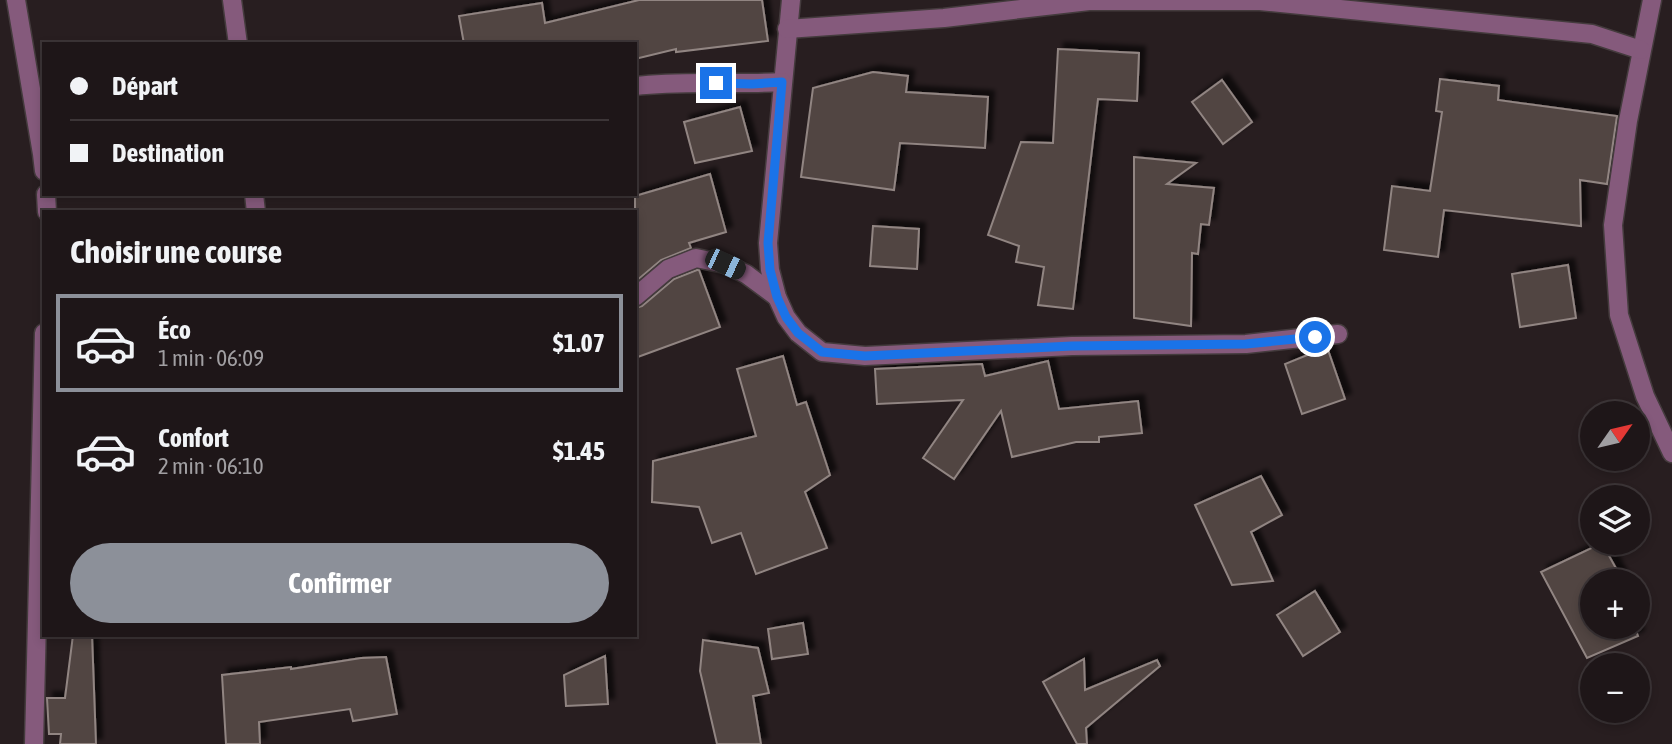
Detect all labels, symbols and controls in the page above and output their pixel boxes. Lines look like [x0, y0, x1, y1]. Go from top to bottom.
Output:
route end [700, 67, 732, 99]
text: Départ [112, 71, 178, 101]
text: Destination [112, 138, 224, 168]
text: Choisir une course [70, 233, 282, 270]
car [702, 246, 749, 282]
icon: car [74, 312, 137, 375]
text: Éco [158, 315, 191, 345]
route start [1299, 321, 1331, 353]
text: $1.07 [553, 328, 605, 358]
text: 1 min · 06:09 [158, 345, 264, 371]
north arrow [1580, 401, 1650, 471]
map controls [1580, 401, 1650, 723]
icon: car [74, 420, 137, 483]
text: Confort [158, 423, 229, 453]
text: $1.45 [553, 436, 605, 466]
text: 2 min · 06:10 [158, 453, 264, 479]
button: layers [1580, 485, 1650, 555]
button: Confirmer [70, 543, 609, 623]
button: + [1580, 569, 1650, 639]
button: − [1580, 653, 1650, 723]

